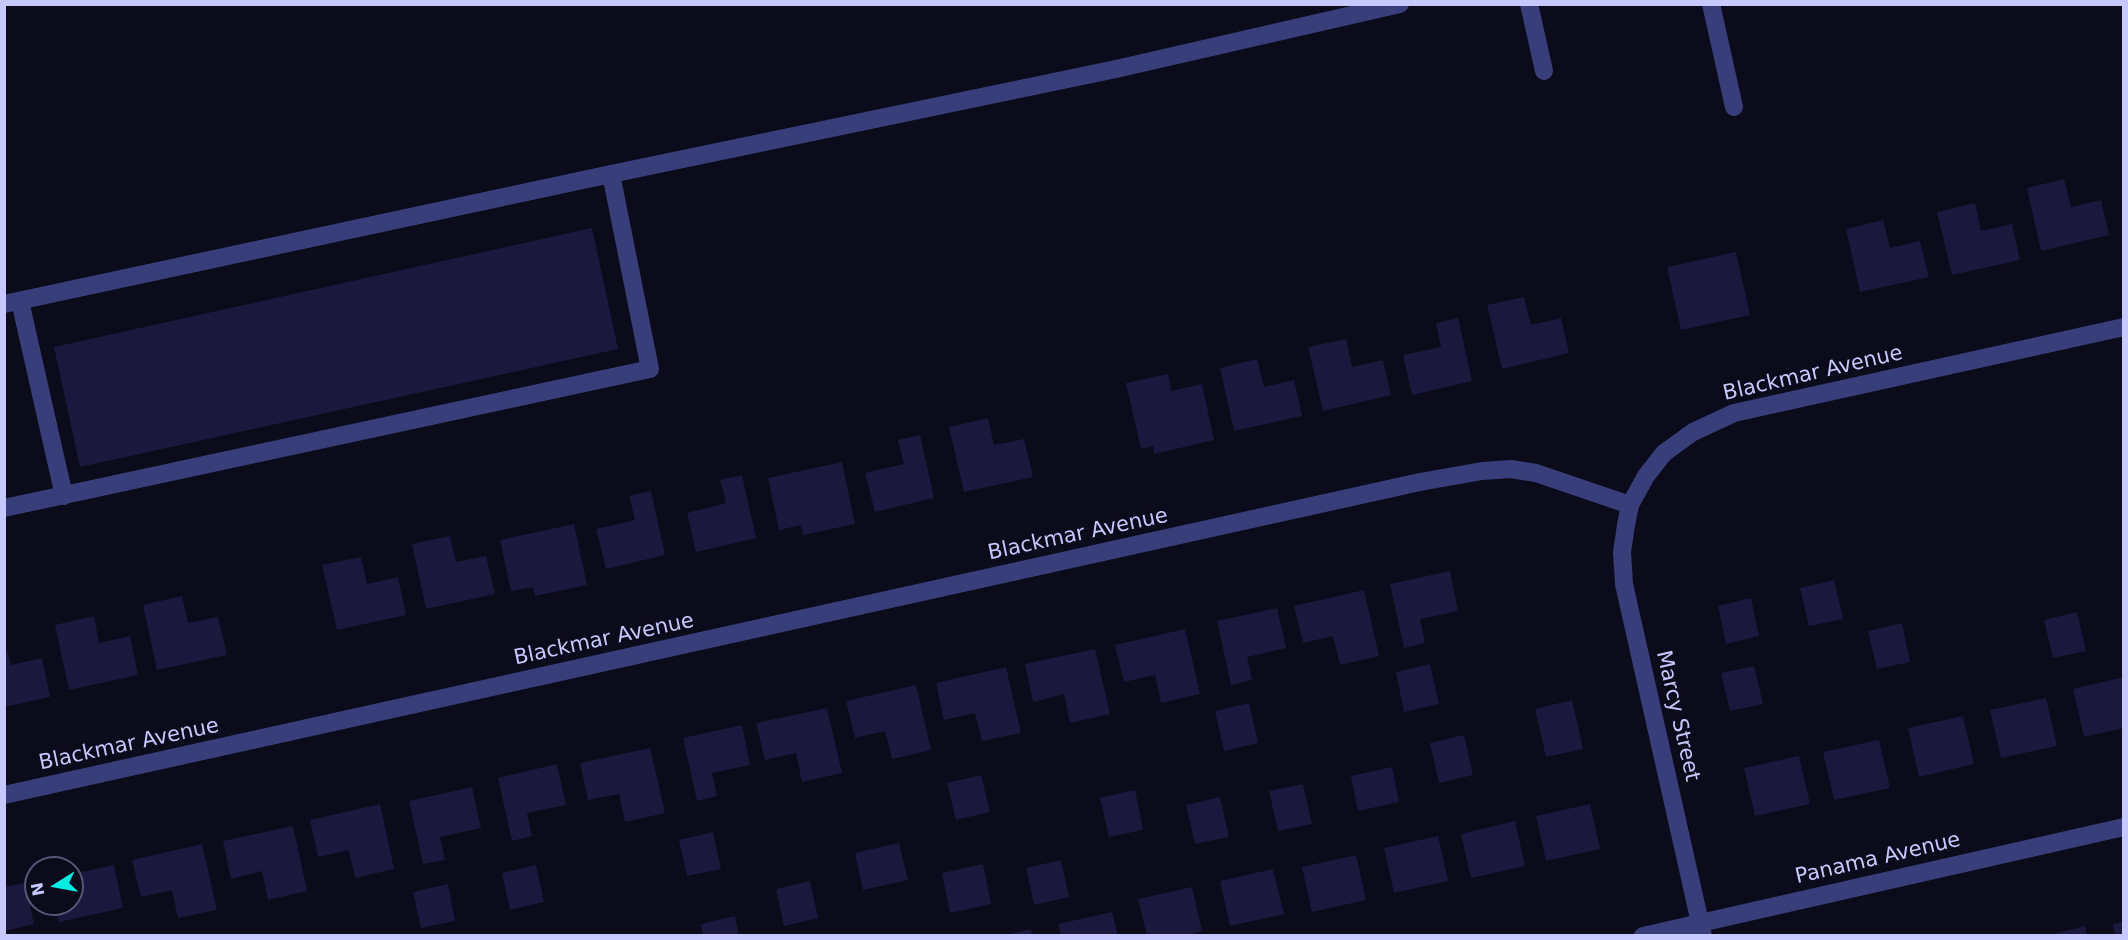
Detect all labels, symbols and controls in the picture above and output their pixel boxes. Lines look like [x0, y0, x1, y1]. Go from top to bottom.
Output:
street label: Blackmar Avenue [1721, 341, 1905, 407]
street label: Blackmar Avenue [986, 504, 1170, 566]
street label: Blackmar Avenue [512, 609, 696, 671]
street label: Marcy Street [1650, 648, 1704, 784]
street label: Blackmar Avenue [37, 714, 221, 776]
street label: Panama Avenue [1793, 828, 1963, 890]
north arrow [24, 856, 84, 916]
text: N [27, 881, 48, 898]

